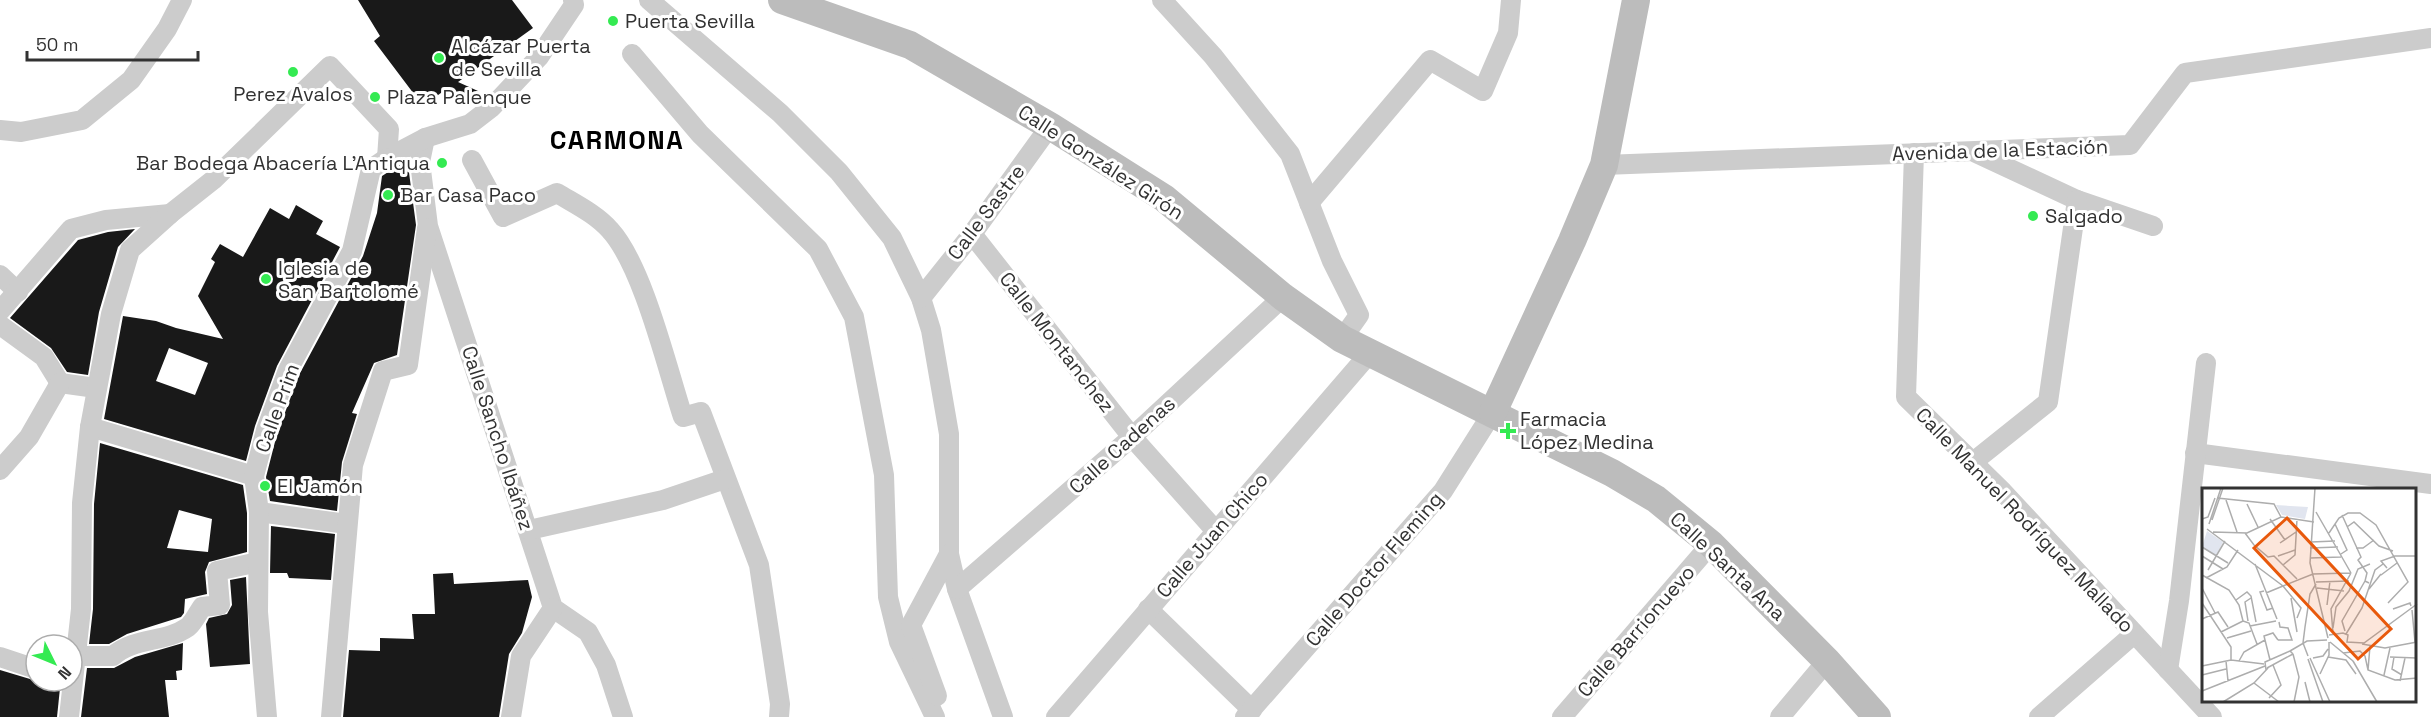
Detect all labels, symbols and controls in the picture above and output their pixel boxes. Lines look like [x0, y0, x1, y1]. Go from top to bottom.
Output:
place label: Puerta Sevilla [625, 8, 755, 34]
marker: Puerta Sevilla [606, 14, 620, 28]
scale bar [27, 24, 198, 62]
text: 50 m [36, 33, 78, 56]
place label: Alcázar Puerta de Sevilla [451, 33, 591, 82]
marker: Alcázar Puerta de Sevilla [432, 51, 446, 65]
marker: Perez Avalos [286, 65, 300, 79]
place label: Perez Avalos [233, 81, 353, 107]
place label: Plaza Palenque [387, 84, 532, 110]
marker: Plaza Palenque [368, 90, 382, 104]
street label: Calle González Girón [1013, 99, 1189, 225]
district label: CARMONA [550, 123, 684, 157]
street label: Avenida de la Estación [1892, 133, 2108, 167]
place label: Bar Bodega Abacería L'Antiqua [136, 150, 430, 176]
marker: Bar Bodega Abacería L'Antiqua [435, 156, 449, 170]
street label: Calle Sastre [942, 159, 1030, 265]
place label: Bar Casa Paco [400, 182, 536, 208]
marker: Bar Casa Paco [381, 188, 395, 202]
place label: Salgado [2045, 203, 2123, 229]
marker: Salgado [2026, 209, 2040, 223]
place label: Iglesia de San Bartolomé [278, 255, 419, 304]
street label: Calle Montanchez [994, 266, 1120, 418]
marker: Iglesia de San Bartolomé [259, 272, 273, 286]
street label: Calle Sancho Ibáñez [456, 343, 540, 533]
street label: Calle Prim [249, 360, 305, 456]
street label: Calle Cadenas [1063, 390, 1181, 500]
street label: Calle Manuel Rodríguez Mallado [1910, 402, 2140, 638]
place label: Farmacia López Medina [1520, 406, 1654, 455]
marker: Farmacia López Medina [1501, 424, 1515, 438]
street label: Calle Juan Chico [1150, 467, 1274, 603]
place label: El Jamón [277, 473, 363, 499]
marker: El Jamón [258, 479, 272, 493]
street label: Calle Doctor Fleming [1300, 486, 1448, 652]
inset map [2202, 488, 2416, 702]
street label: Calle Santa Ana [1665, 506, 1791, 626]
street label: Calle Barrionuevo [1572, 560, 1700, 702]
north arrow [24, 633, 84, 693]
text: N [53, 662, 76, 684]

